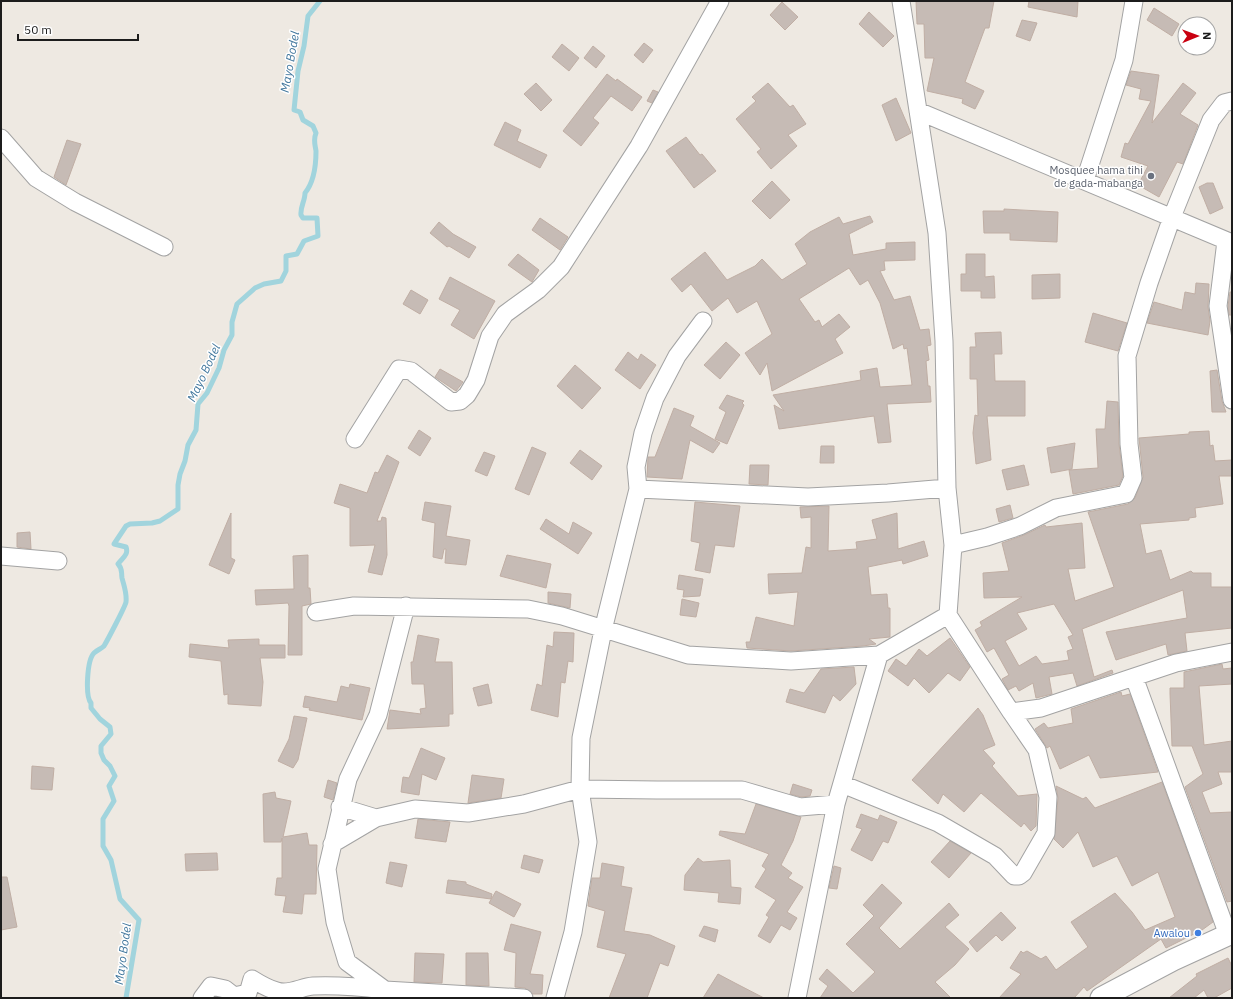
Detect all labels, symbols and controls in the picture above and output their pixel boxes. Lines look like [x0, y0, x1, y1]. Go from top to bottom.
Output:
scale bar [18, 16, 138, 42]
north arrow [1177, 16, 1217, 56]
text: 50 m [24, 22, 52, 37]
water label: Mayo Bodel [277, 29, 302, 94]
text: N [1200, 32, 1214, 40]
place label: Mosquee hama tihi de gada-mabanga [1049, 163, 1143, 190]
marker: Mosquee hama tihi de gada-mabanga [1146, 171, 1156, 181]
water label: Mayo Bodel [184, 341, 224, 404]
water label: Mayo Bodel [111, 921, 134, 986]
place label: Awalou [1153, 926, 1190, 940]
marker: Awalou [1193, 928, 1203, 938]

